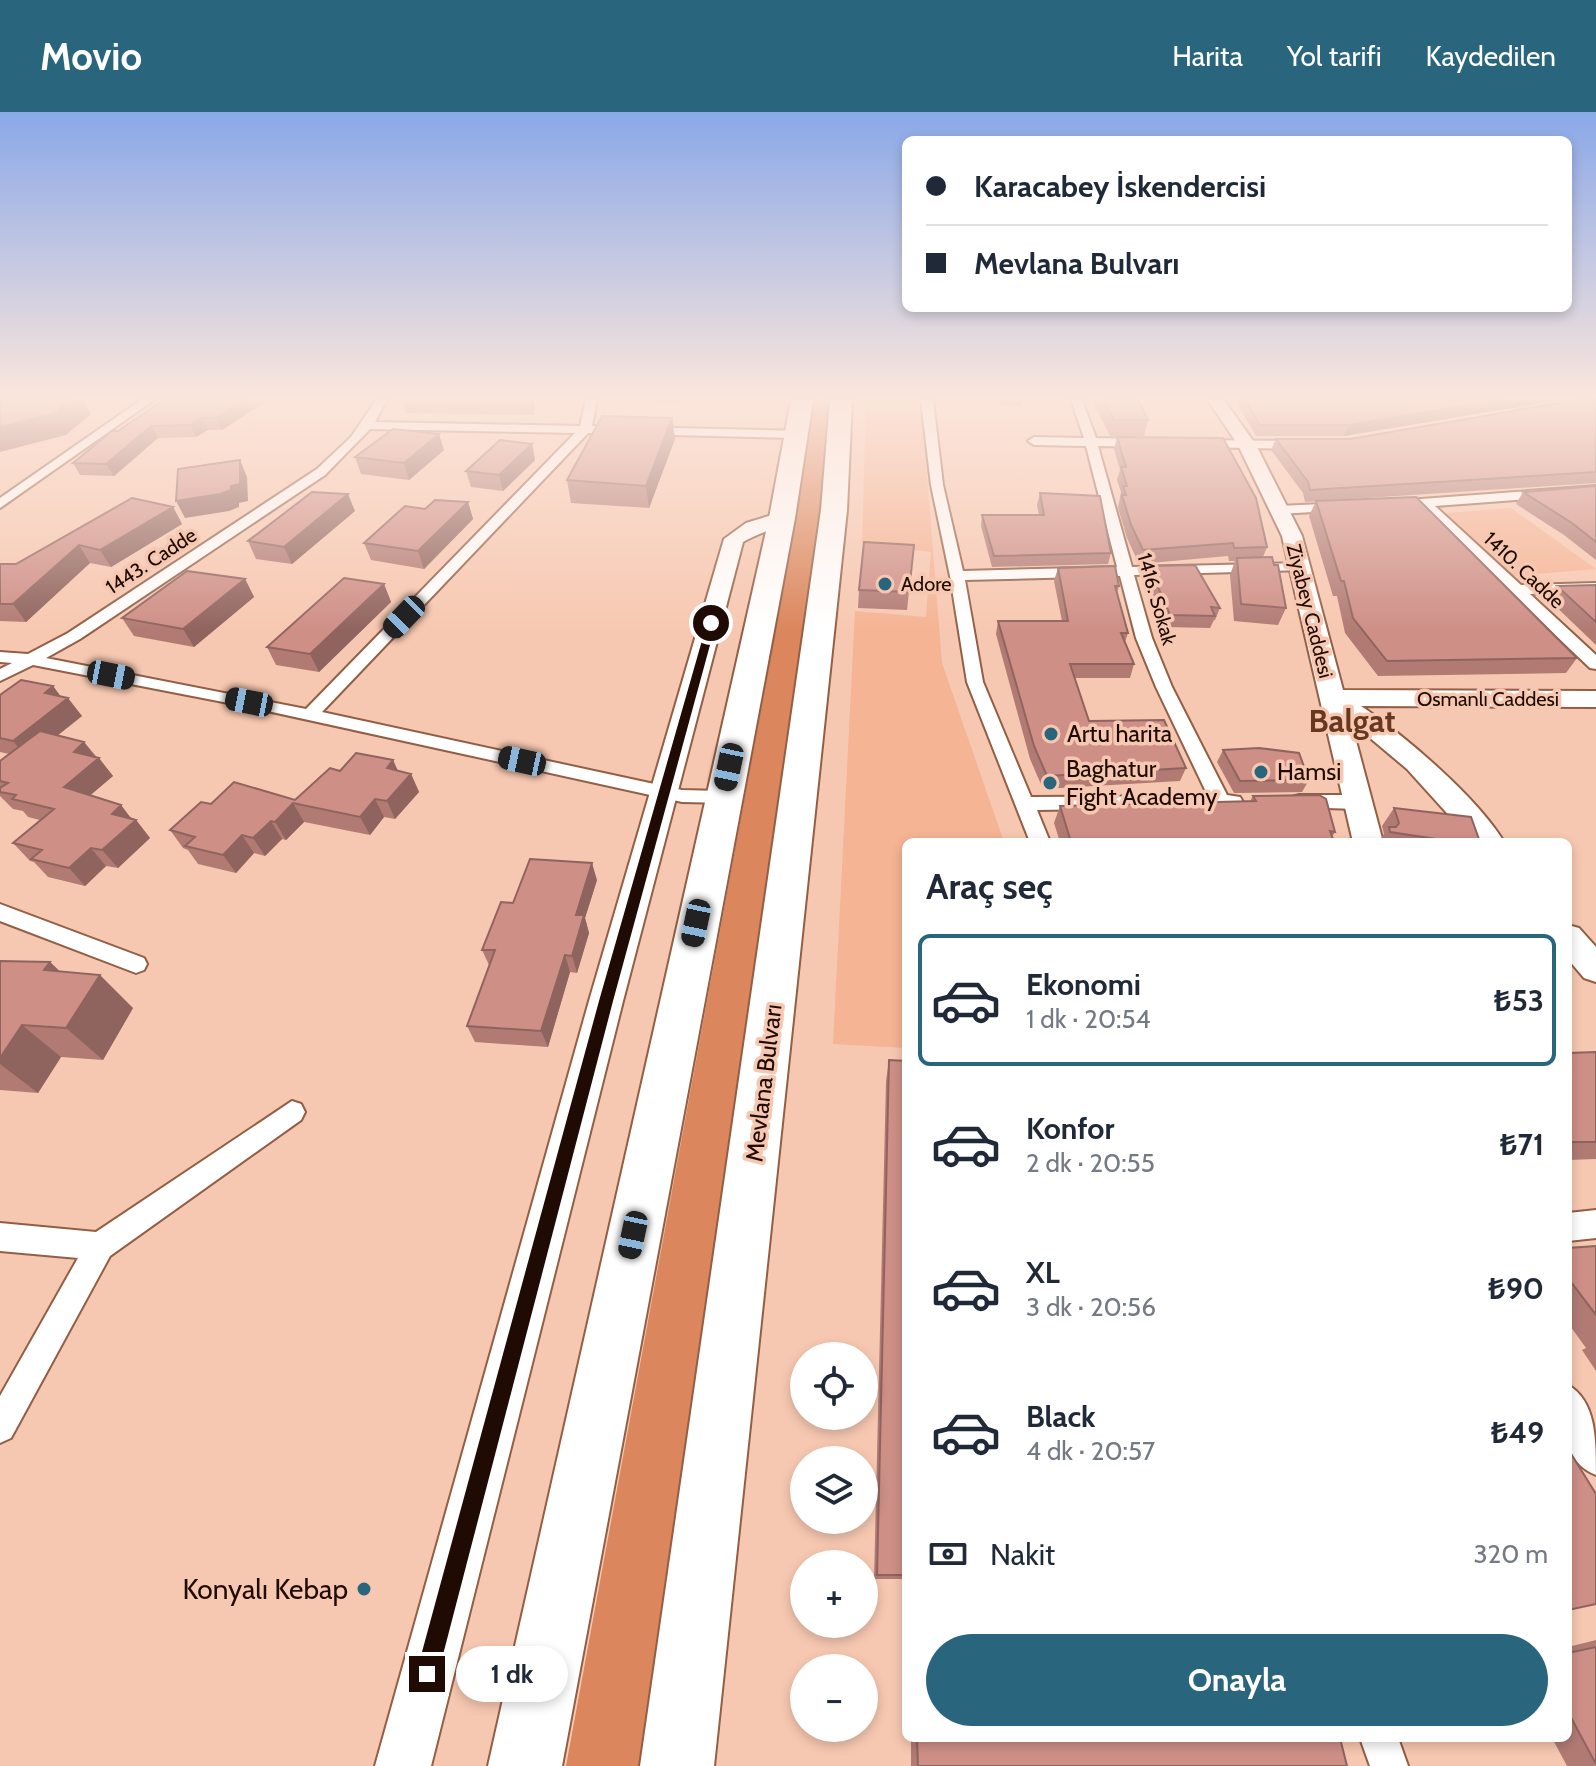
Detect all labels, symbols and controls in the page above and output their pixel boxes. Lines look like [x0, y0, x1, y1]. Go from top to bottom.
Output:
text: Movio [40, 33, 142, 80]
text: Harita [1172, 39, 1243, 73]
text: Yol tarifi [1287, 39, 1382, 73]
text: Kaydedilen [1426, 39, 1556, 73]
text: Karacabey İskendercisi [974, 168, 1266, 205]
text: Mevlana Bulvarı [974, 245, 1180, 282]
street label: 1443. Cadde [101, 523, 201, 599]
street label: 1410. Cadde [1479, 527, 1569, 613]
street label: Ziyabey Caddesi [1282, 541, 1338, 681]
street label: 1416. Sokak [1132, 550, 1182, 648]
place label: Adore [901, 572, 952, 596]
marker: Adore [876, 575, 894, 593]
car [379, 591, 429, 643]
route start [693, 605, 729, 641]
car [85, 659, 137, 691]
car [223, 686, 275, 718]
street label: Osmanlı Caddesi [1417, 687, 1559, 711]
district label: Balgat [1309, 701, 1395, 740]
place label: Artu harita [1067, 719, 1173, 748]
marker: Artu harita [1042, 725, 1060, 743]
car [712, 741, 746, 793]
car [496, 744, 548, 778]
place label: Baghatur Fight Academy [1066, 754, 1217, 811]
place label: Hamsi [1277, 757, 1341, 786]
marker: Hamsi [1252, 763, 1270, 781]
marker: Baghatur Fight Academy [1041, 774, 1059, 792]
text: Araç seç [926, 864, 1053, 908]
car [679, 897, 713, 949]
icon: car [930, 964, 1002, 1036]
text: Ekonomi [1026, 966, 1141, 1003]
text: ₺53 [1494, 982, 1544, 1019]
street label: Mevlana Bulvarı [739, 1002, 788, 1164]
text: 1 dk · 20:54 [1026, 1003, 1151, 1035]
icon: car [930, 1108, 1002, 1180]
text: Konfor [1026, 1110, 1114, 1147]
text: ₺71 [1500, 1126, 1544, 1163]
text: 2 dk · 20:55 [1026, 1147, 1155, 1179]
car [616, 1209, 650, 1261]
icon: car [930, 1252, 1002, 1324]
text: XL [1026, 1254, 1060, 1291]
text: ₺90 [1488, 1270, 1544, 1307]
text: 3 dk · 20:56 [1026, 1291, 1156, 1323]
map controls [790, 1342, 878, 1742]
button: locate [790, 1342, 878, 1430]
icon: car [930, 1396, 1002, 1468]
text: Black [1026, 1398, 1096, 1435]
text: ₺49 [1491, 1414, 1544, 1451]
text: 4 dk · 20:57 [1026, 1435, 1155, 1467]
button: layers [790, 1446, 878, 1534]
icon: cash [926, 1532, 970, 1576]
text: Nakit [990, 1536, 1055, 1573]
text: 320 m [1474, 1538, 1548, 1570]
button: + [790, 1550, 878, 1638]
place label: Konyalı Kebap [182, 1572, 348, 1606]
marker: Konyalı Kebap [355, 1580, 373, 1598]
button: Onayla [926, 1634, 1548, 1726]
callout: 1 dk [455, 1646, 567, 1702]
button: − [790, 1654, 878, 1742]
route end [409, 1656, 445, 1692]
text: 1 dk [491, 1658, 533, 1690]

